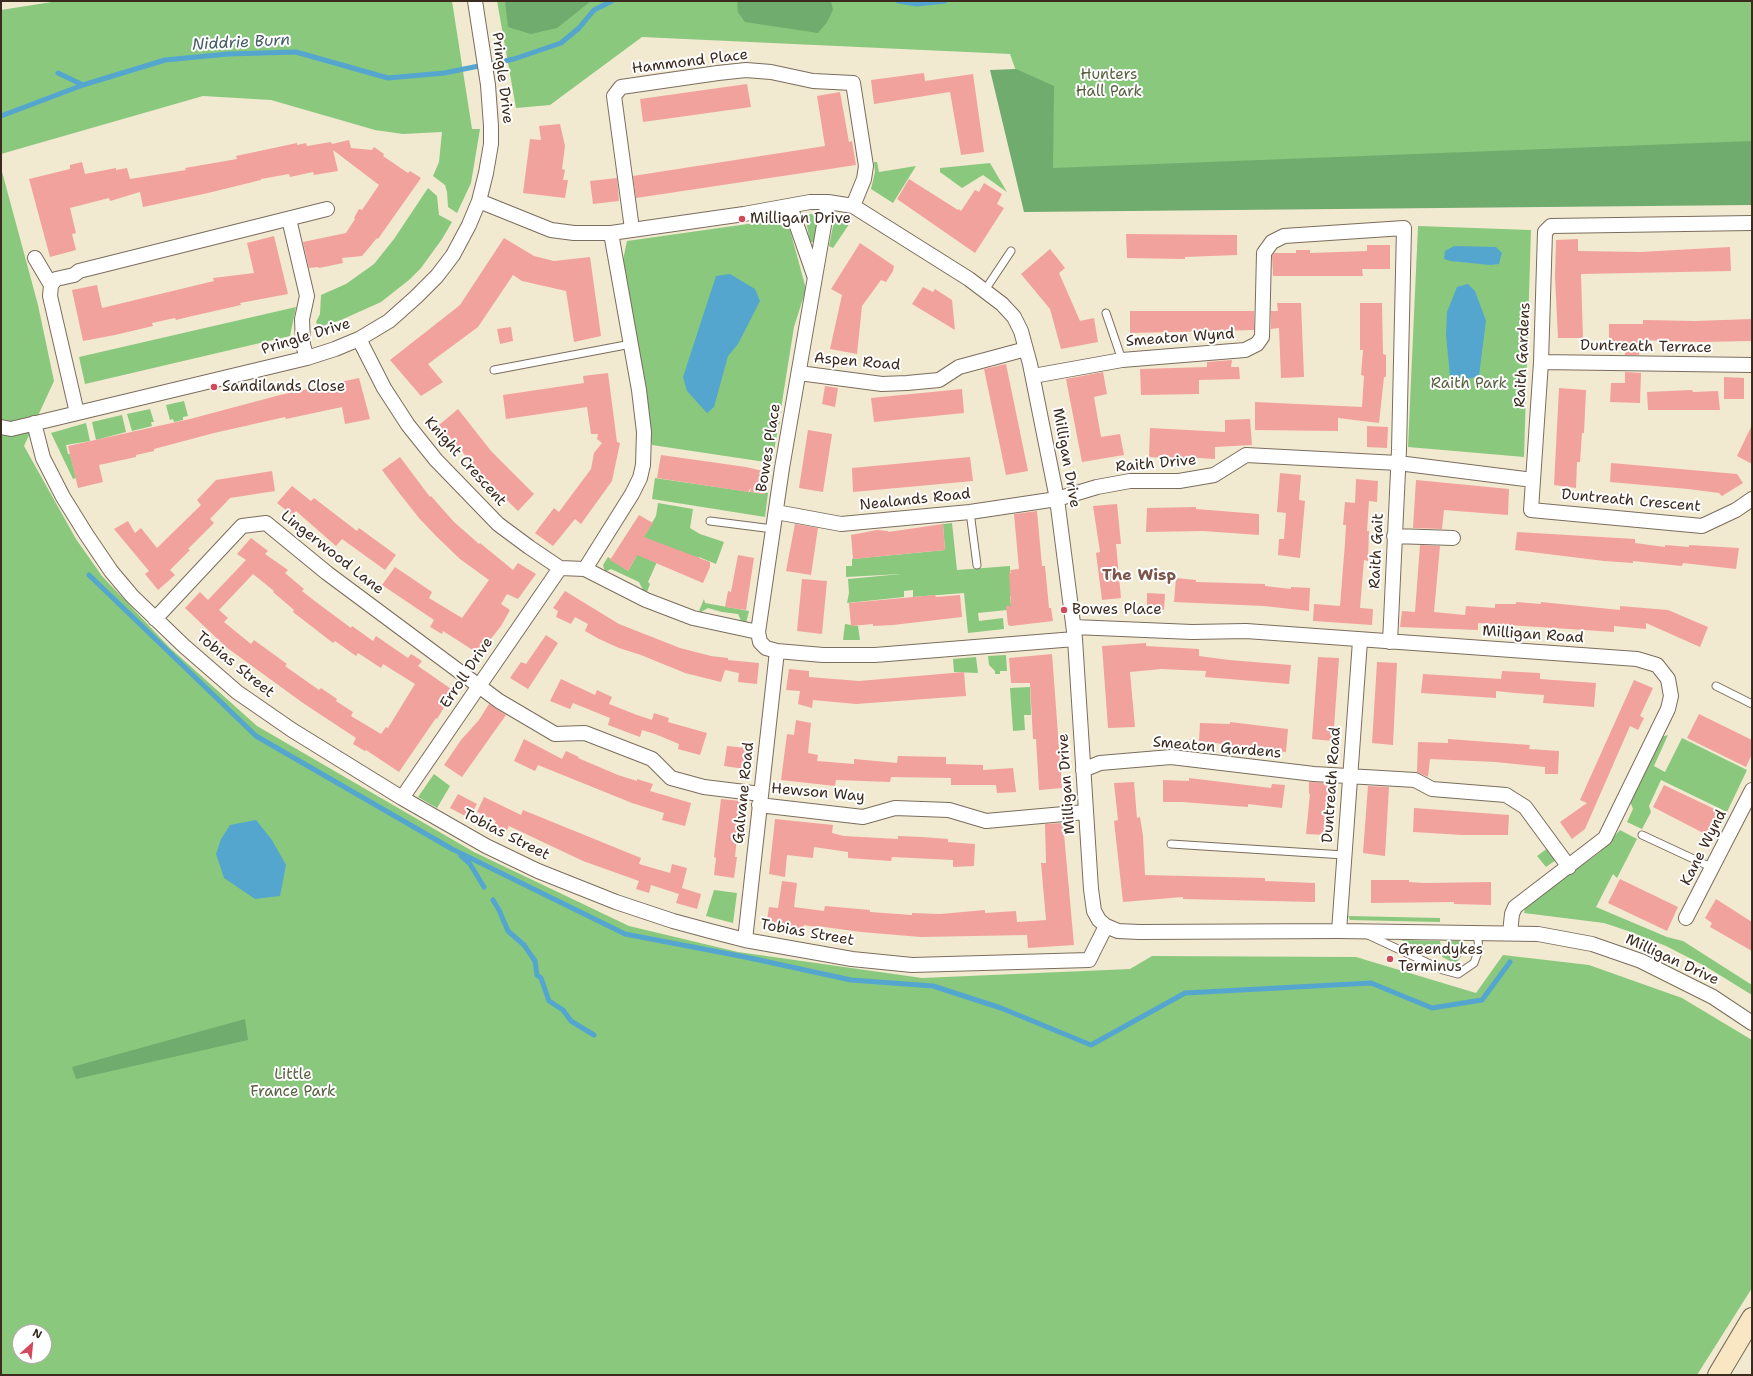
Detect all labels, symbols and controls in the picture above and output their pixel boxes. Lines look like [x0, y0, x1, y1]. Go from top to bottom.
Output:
water label: Niddrie Burn [191, 31, 291, 55]
street label: Pringle Drive [487, 31, 517, 125]
street label: Hammond Place [631, 46, 749, 78]
park label: Hunters Hall Park [1076, 66, 1142, 101]
place label: Milligan Drive [750, 210, 851, 228]
marker: Milligan Drive [737, 214, 747, 224]
street label: Raith Gardens [1511, 302, 1535, 408]
street label: Pringle Drive [259, 315, 353, 359]
street label: Smeaton Wynd [1125, 325, 1235, 351]
street label: Duntreath Terrace [1580, 337, 1712, 357]
street label: Aspen Road [813, 349, 901, 375]
park label: Raith Park [1431, 375, 1507, 393]
place label: Sandilands Close [222, 378, 345, 396]
marker: Sandilands Close [209, 382, 219, 392]
street label: Bowes Place [753, 402, 785, 494]
street label: Milligan Drive [1048, 407, 1084, 509]
street label: Knight Crescent [420, 414, 510, 510]
street label: Raith Drive [1115, 452, 1197, 476]
street label: Nealands Road [859, 485, 971, 515]
street label: Duntreath Crescent [1560, 486, 1702, 516]
street label: Lingerwood Lane [277, 507, 387, 599]
street label: Raith Gait [1366, 513, 1388, 589]
district label: The Wisp [1102, 566, 1176, 586]
place label: Bowes Place [1072, 601, 1162, 619]
marker: Bowes Place [1059, 605, 1069, 615]
street label: Milligan Road [1482, 622, 1584, 648]
street label: Tobias Street [192, 628, 278, 702]
street label: Erroll Drive [437, 634, 497, 712]
street label: Duntreath Road [1319, 726, 1345, 844]
street label: Milligan Drive [1054, 733, 1080, 835]
street label: Smeaton Gardens [1152, 733, 1282, 763]
street label: Galvane Road [730, 741, 758, 845]
street label: Hewson Way [770, 780, 866, 806]
street label: Tobias Street [460, 805, 552, 865]
street label: Kane Wynd [1677, 807, 1731, 889]
street label: Tobias Street [759, 916, 855, 950]
street label: Milligan Drive [1622, 930, 1722, 990]
place label: Greendykes Terminus [1398, 941, 1483, 976]
marker: Greendykes Terminus [1385, 954, 1395, 964]
park label: Little France Park [250, 1066, 336, 1101]
north arrow [12, 1324, 52, 1364]
text: N [30, 1325, 45, 1342]

